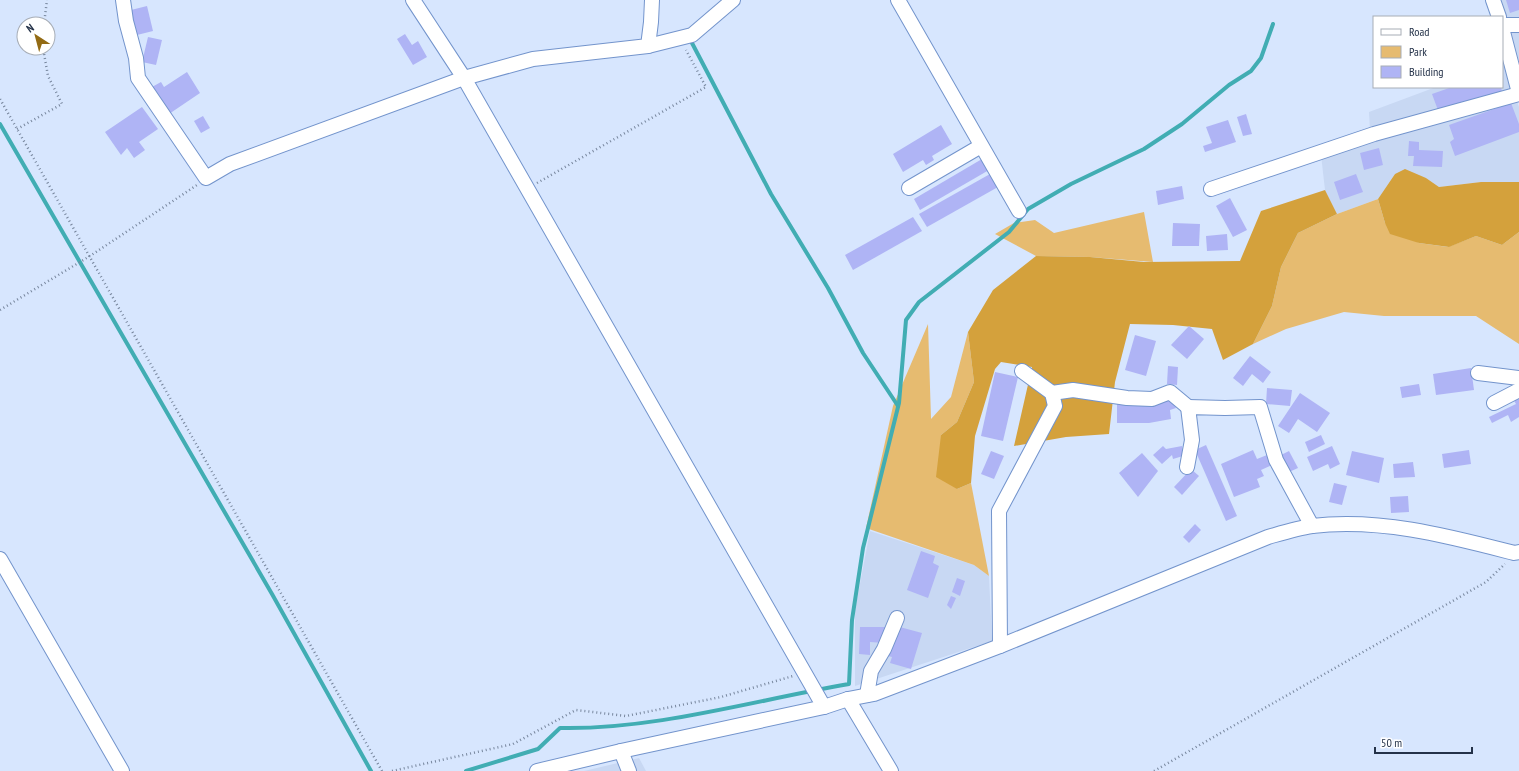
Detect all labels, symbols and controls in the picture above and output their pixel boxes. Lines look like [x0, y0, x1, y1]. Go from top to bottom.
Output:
north arrow [16, 16, 56, 56]
legend [1373, 16, 1503, 88]
text: N [24, 20, 37, 35]
text: Road [1409, 24, 1429, 39]
text: Park [1409, 44, 1427, 59]
text: Building [1409, 64, 1444, 79]
scale bar [1375, 729, 1472, 755]
text: 50 m [1381, 735, 1402, 750]

